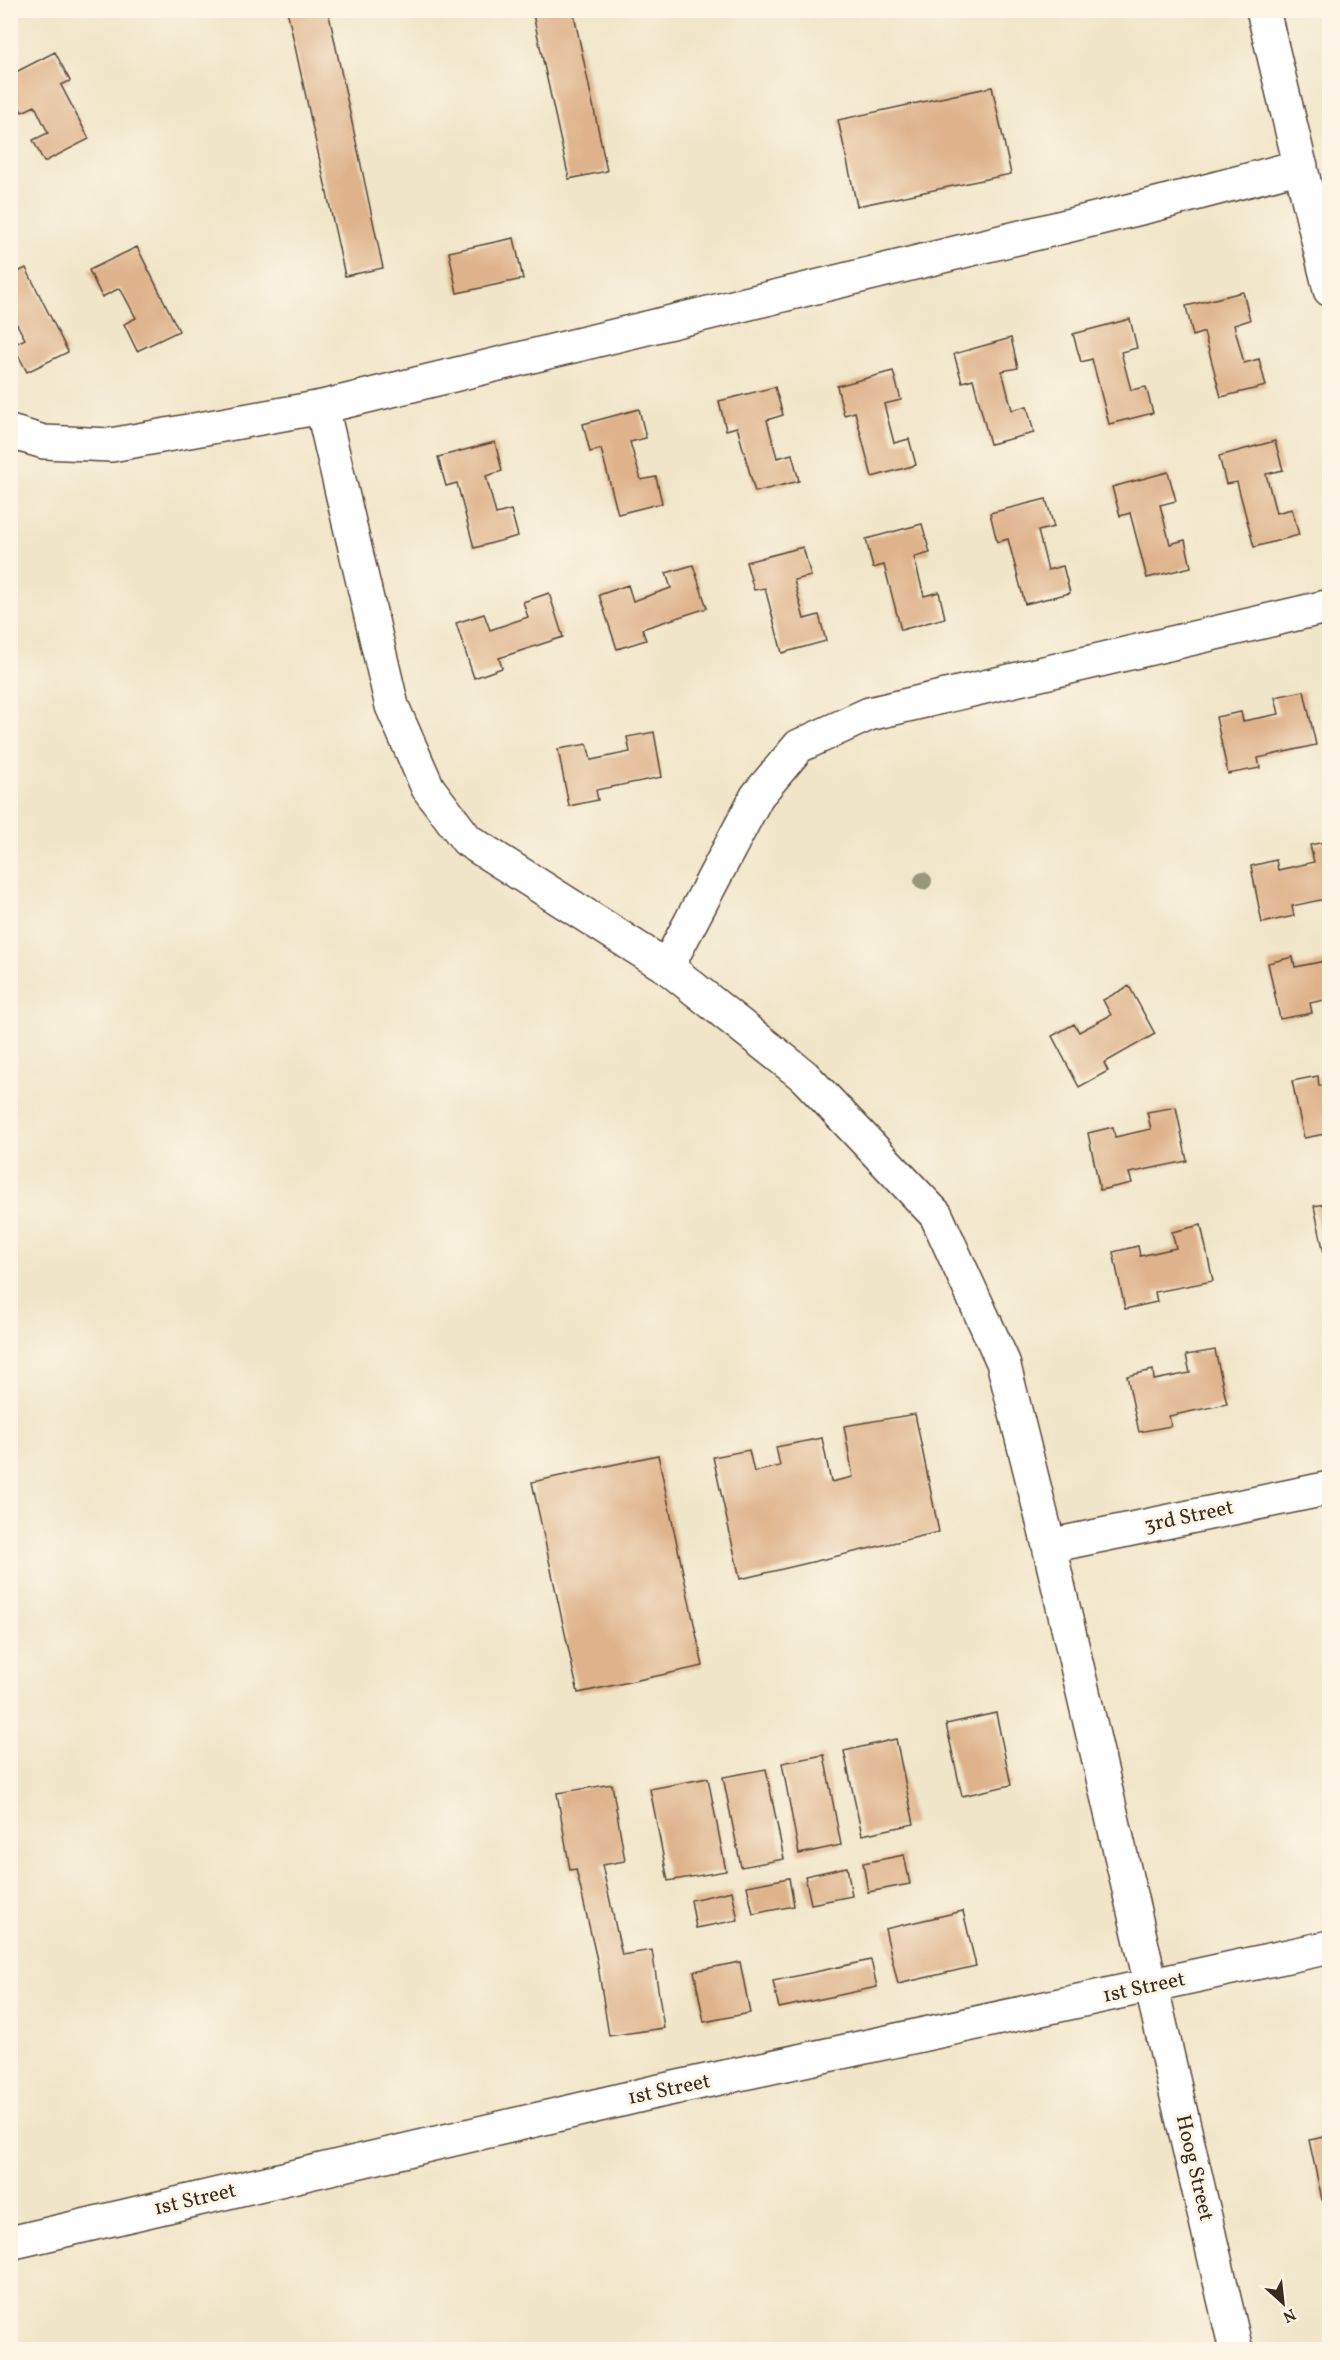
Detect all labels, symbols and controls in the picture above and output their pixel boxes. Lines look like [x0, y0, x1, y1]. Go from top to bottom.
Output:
street label: 3rd Street [1142, 1493, 1236, 1541]
street label: 1st Street [1100, 1965, 1188, 2011]
street label: 1st Street [625, 2067, 713, 2113]
street label: Hoog Street [1168, 2112, 1220, 2224]
street label: 1st Street [151, 2176, 239, 2224]
north arrow [1253, 2273, 1313, 2333]
text: N [1278, 2302, 1299, 2327]

